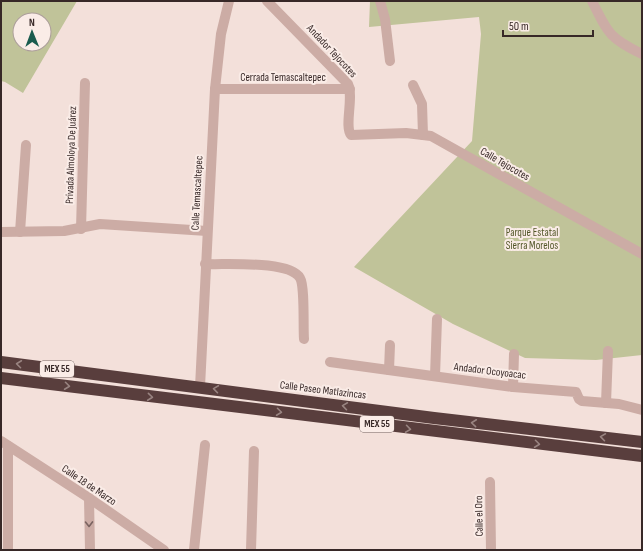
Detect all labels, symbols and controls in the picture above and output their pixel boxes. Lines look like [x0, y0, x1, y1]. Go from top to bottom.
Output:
north arrow [12, 12, 52, 52]
scale bar [503, 12, 593, 38]
text: N [29, 16, 35, 29]
text: 50 m [509, 19, 529, 34]
street label: Andador Tejocotes [303, 21, 360, 80]
street label: Cerrada Temascaltepec [240, 71, 326, 84]
street label: Privada Almoloya De Juárez [63, 106, 79, 204]
street label: Calle Tejocotes [478, 145, 532, 183]
street label: Calle Temascaltepec [189, 155, 205, 231]
park label: Parque Estatal Sierra Morelos [506, 226, 558, 252]
one-way arrow [16, 360, 22, 369]
street label: Andador Ocoyoacac [452, 360, 527, 382]
road number: MEX 55 [40, 361, 74, 377]
street label: Calle Paseo Matlazincas [279, 378, 367, 402]
one-way arrow [64, 382, 71, 391]
one-way arrow [213, 385, 219, 394]
one-way arrow [147, 392, 153, 401]
one-way arrow [342, 402, 348, 411]
one-way arrow [276, 407, 282, 416]
road number: MEX 55 [360, 416, 394, 432]
one-way arrow [471, 419, 477, 428]
one-way arrow [405, 424, 411, 433]
one-way arrow [600, 433, 606, 442]
one-way arrow [534, 439, 540, 448]
street label: Calle 18 de Marzo [59, 462, 119, 508]
street label: Calle el Oro [472, 495, 486, 537]
one-way arrow [85, 521, 94, 527]

